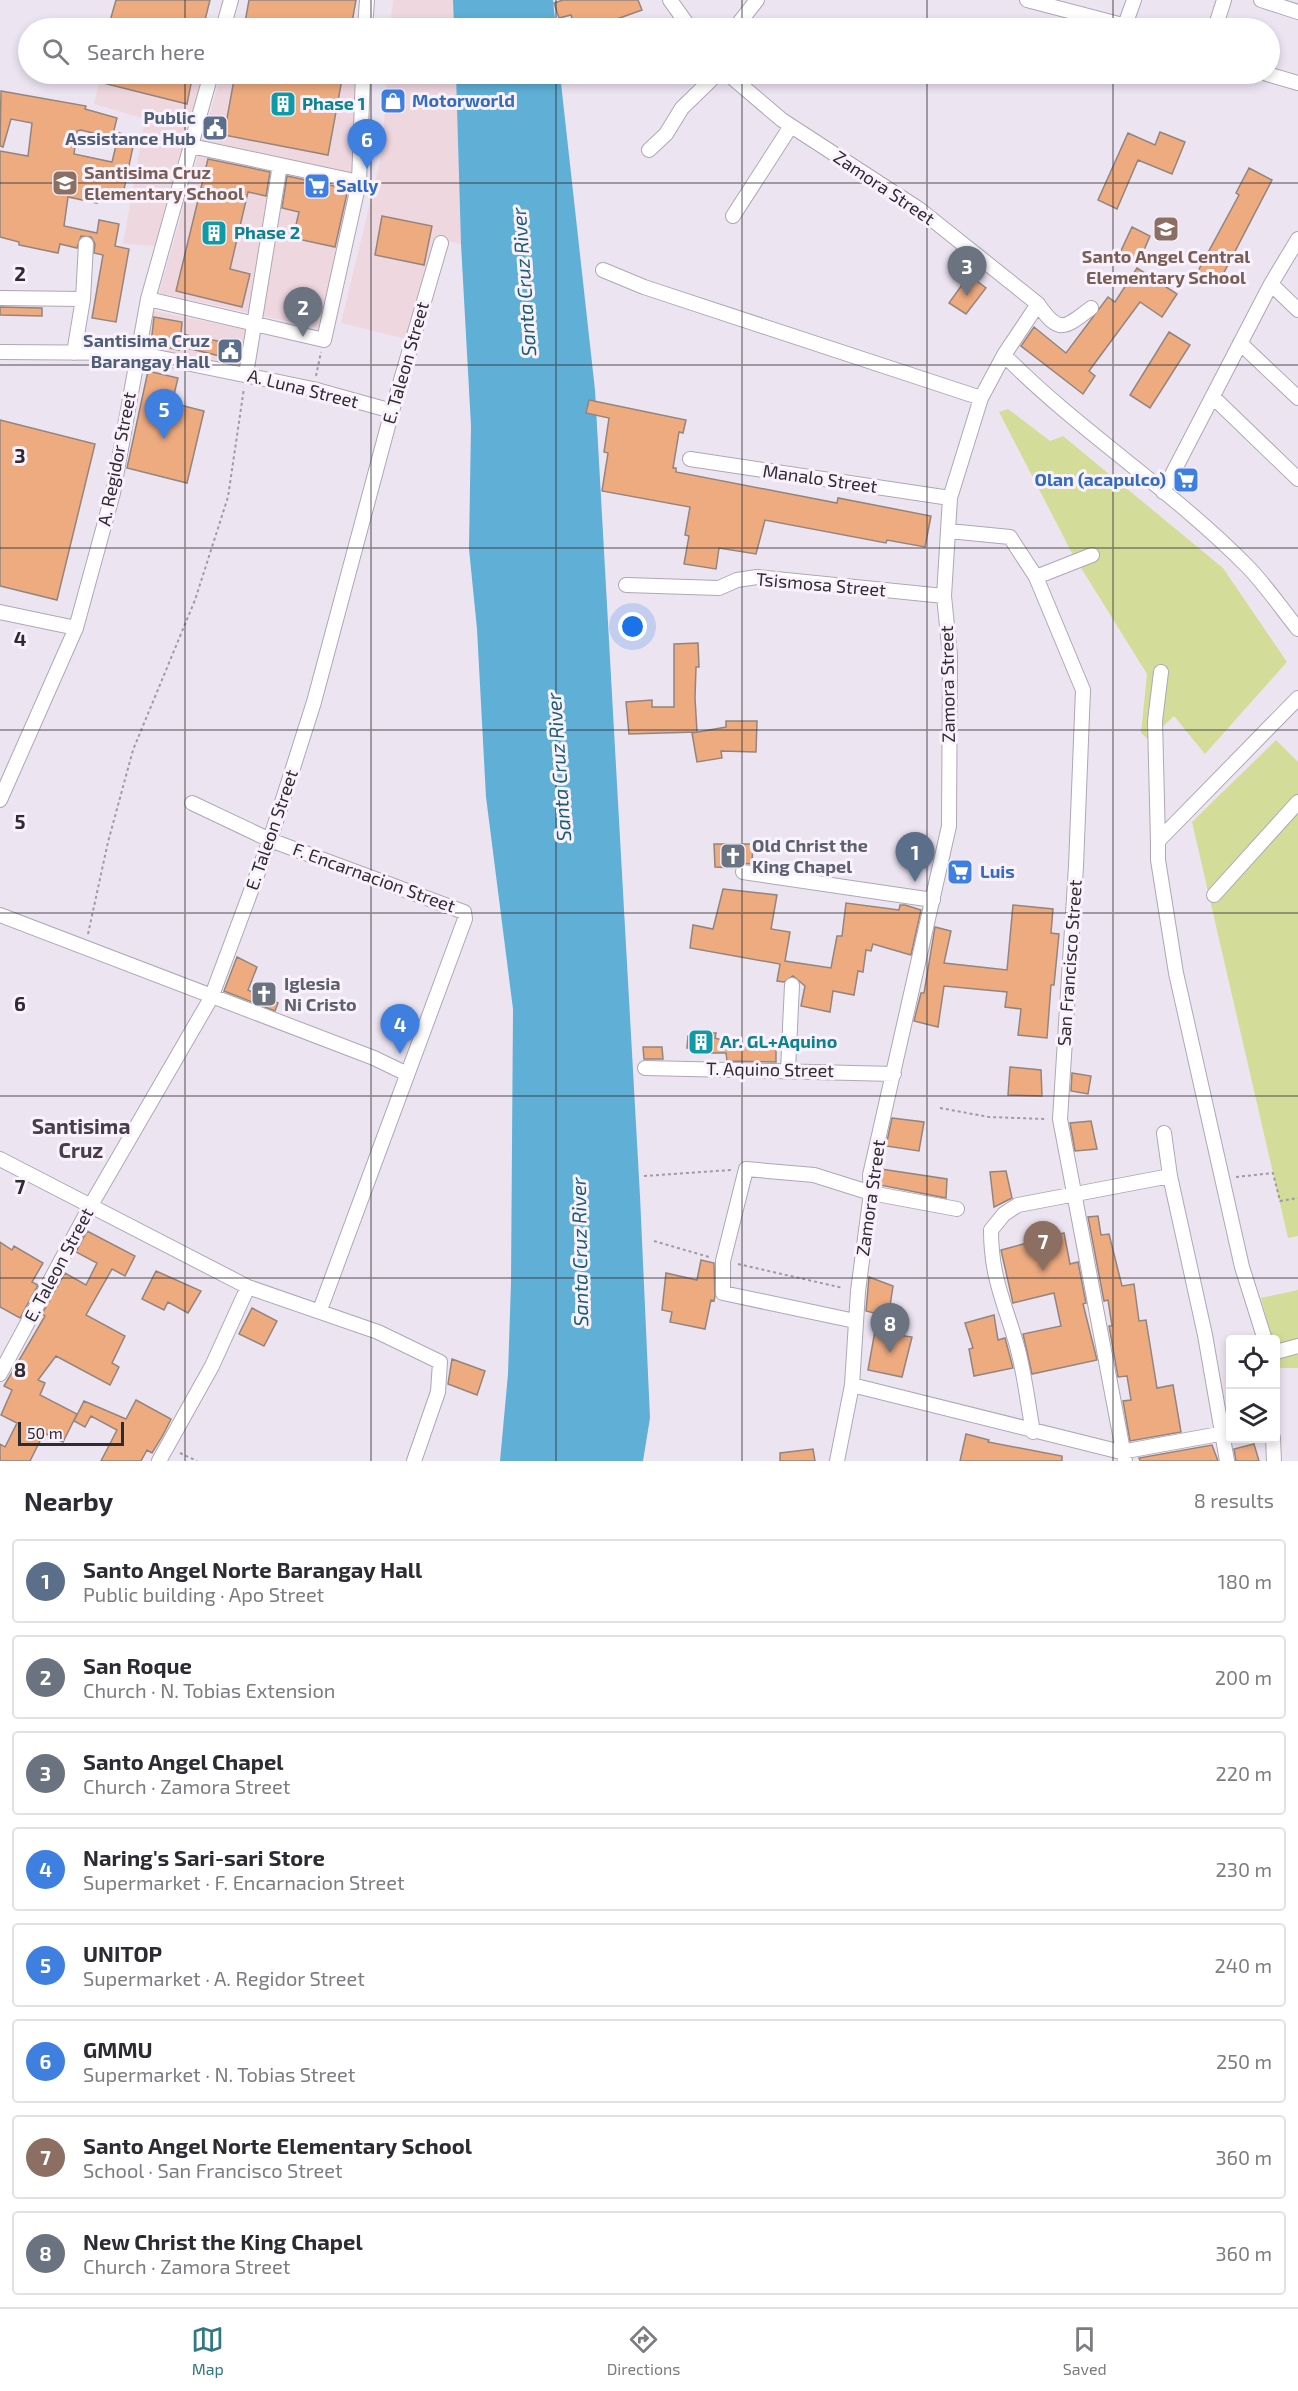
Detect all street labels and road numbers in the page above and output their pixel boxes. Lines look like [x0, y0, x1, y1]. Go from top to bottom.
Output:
street label: Zamora Street [830, 145, 939, 229]
street label: E. Taleon Street [377, 299, 433, 426]
street label: A. Luna Street [246, 364, 361, 412]
street label: A. Regidor Street [92, 390, 140, 528]
street label: Manalo Street [761, 459, 879, 497]
street label: Tsismosa Street [755, 567, 887, 601]
street label: Zamora Street [935, 625, 959, 743]
street label: E. Taleon Street [240, 766, 302, 893]
street label: F. Encarnacion Street [290, 837, 459, 917]
street label: San Francisco Street [1052, 879, 1086, 1047]
street label: T. Aquino Street [706, 1057, 834, 1081]
street label: Zamora Street [851, 1138, 889, 1257]
street label: E. Taleon Street [19, 1204, 98, 1325]

